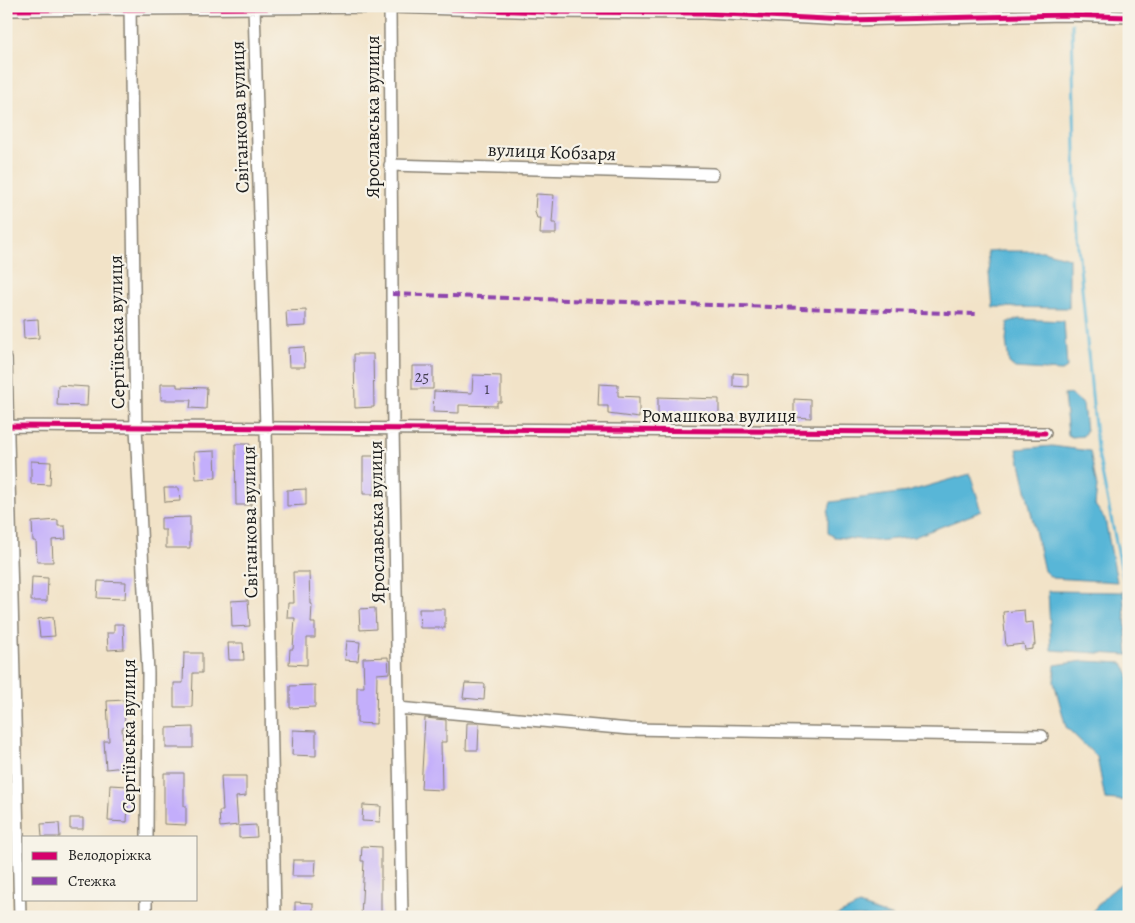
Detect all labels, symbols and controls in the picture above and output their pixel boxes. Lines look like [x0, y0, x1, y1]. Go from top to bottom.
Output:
street label: Ярославська вулиця [360, 35, 386, 199]
street label: Світанкова вулиця [224, 40, 256, 194]
street label: вулиця Кобзаря [487, 137, 617, 167]
street label: Сергіївська вулиця [103, 255, 131, 409]
house number: 25 [415, 366, 429, 388]
house number: 1 [484, 378, 490, 400]
street label: Ромашкова вулиця [642, 403, 796, 429]
street label: Ярославська вулиця [363, 440, 391, 604]
street label: Світанкова вулиця [236, 445, 264, 599]
street label: Сергіївська вулиця [116, 659, 142, 813]
legend [22, 836, 198, 900]
text: Велодоріжка [68, 845, 152, 865]
text: Стежка [68, 871, 116, 891]

